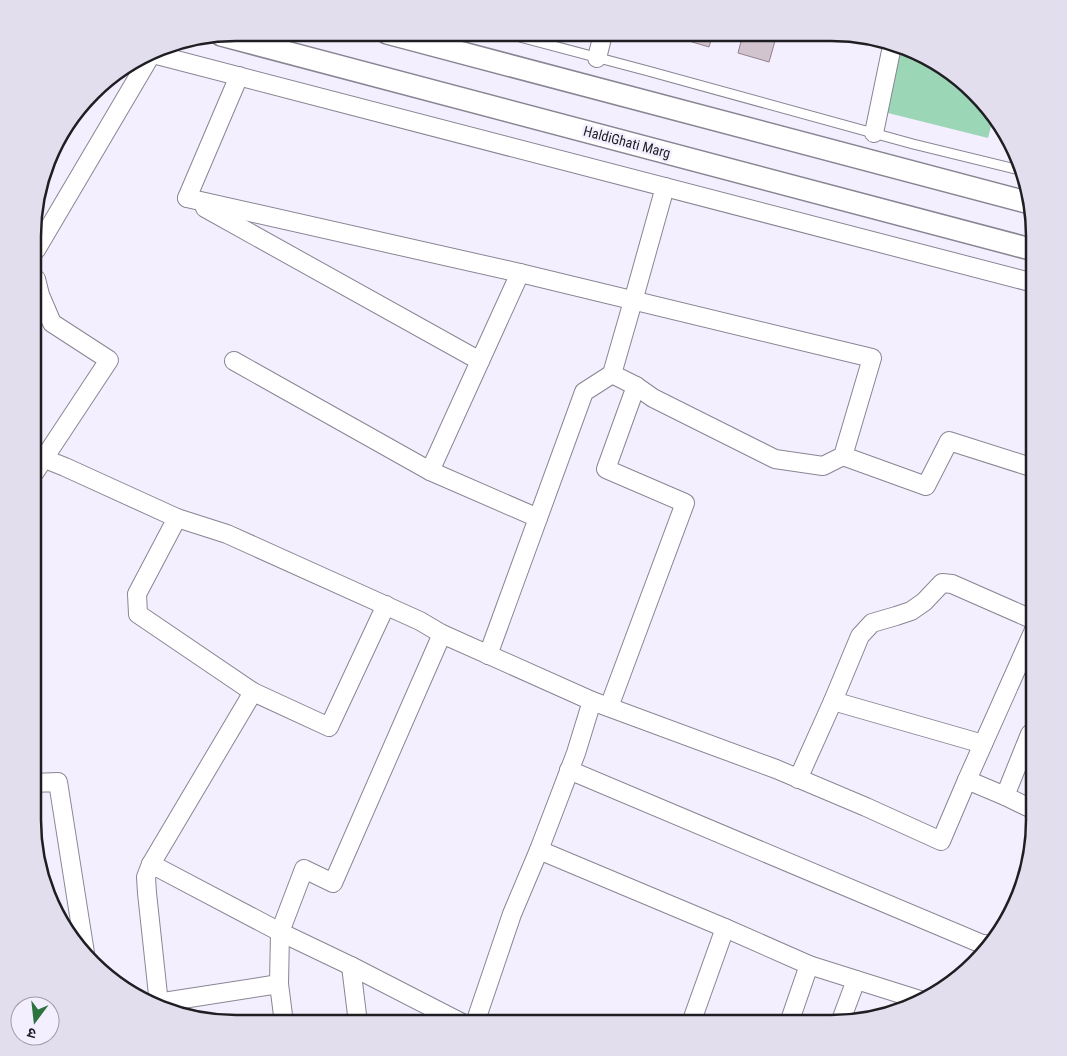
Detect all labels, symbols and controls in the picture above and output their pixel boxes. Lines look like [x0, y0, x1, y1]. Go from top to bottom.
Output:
street label: HaldiGhati Marg [582, 123, 672, 161]
north arrow [10, 996, 60, 1046]
text: उ [25, 1025, 38, 1042]

